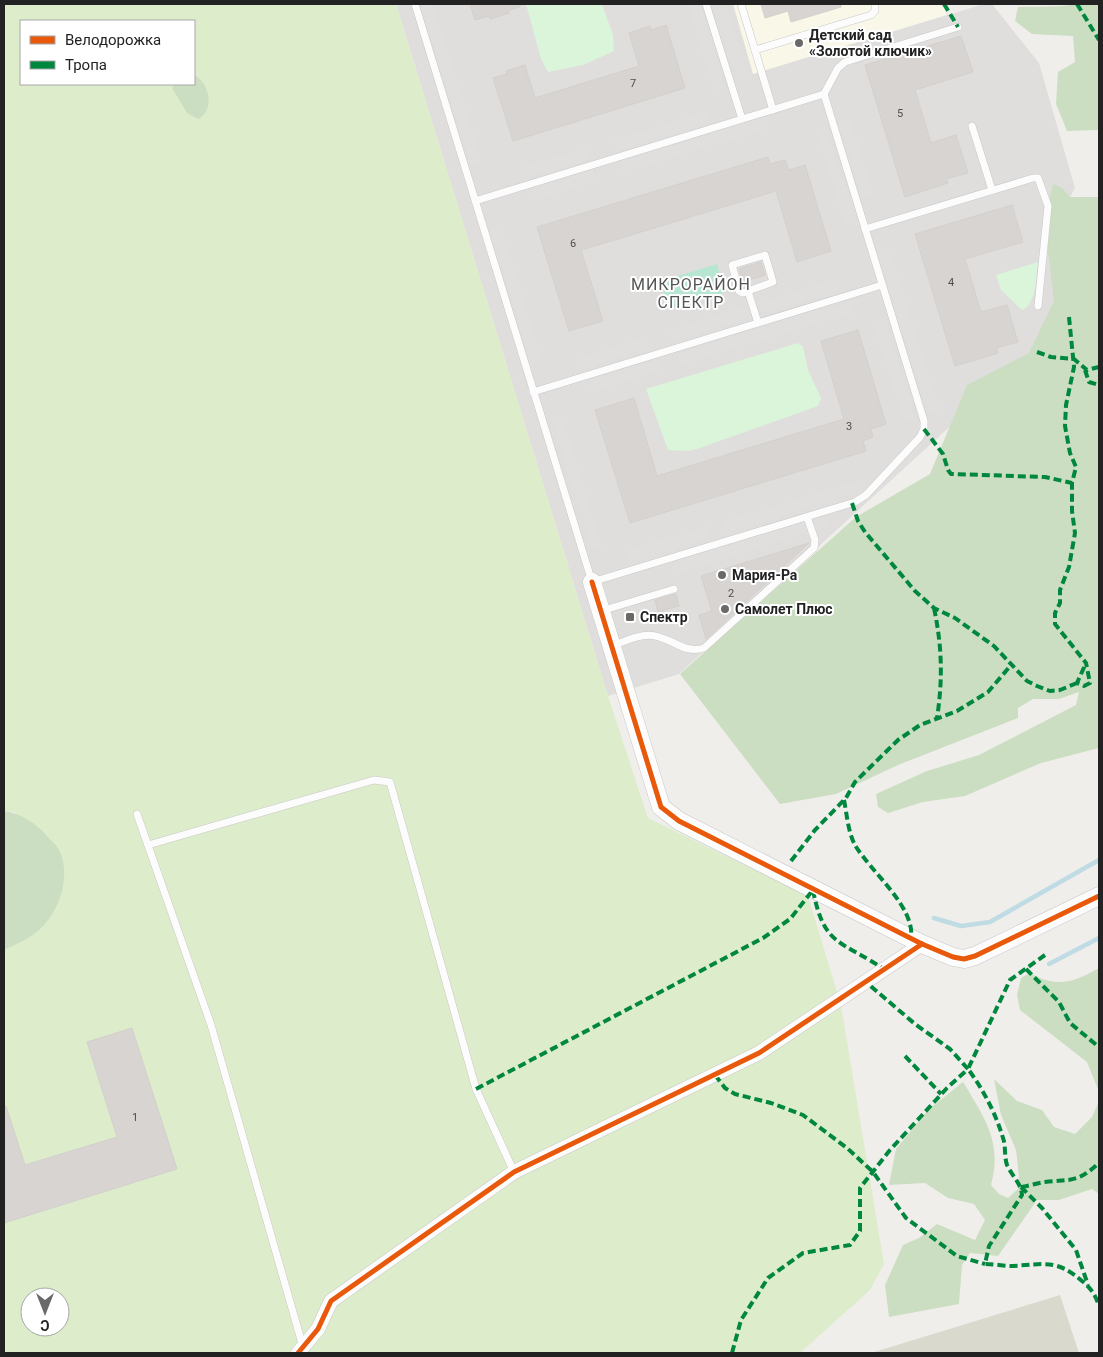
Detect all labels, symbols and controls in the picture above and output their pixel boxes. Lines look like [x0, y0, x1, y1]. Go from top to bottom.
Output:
legend [20, 20, 195, 85]
place label: Детский сад «Золотой ключик» [809, 27, 932, 59]
text: Велодорожка [65, 31, 161, 49]
marker: Детский сад «Золотой ключик» [793, 37, 805, 49]
text: Тропа [65, 56, 107, 74]
house number: 7 [630, 77, 636, 90]
house number: 5 [897, 107, 903, 120]
house number: 6 [570, 237, 576, 250]
district label: МИКРОРАЙОН СПЕКТР [631, 275, 751, 312]
house number: 4 [948, 276, 954, 289]
house number: 3 [846, 420, 852, 433]
place label: Мария-Ра [732, 567, 798, 583]
marker: Мария-Ра [716, 569, 728, 581]
house number: 2 [728, 587, 734, 600]
place label: Самолет Плюс [735, 601, 833, 617]
marker: Самолет Плюс [719, 603, 731, 615]
place label: Спектр [640, 609, 688, 625]
marker: Спектр [624, 611, 636, 623]
house number: 1 [132, 1111, 138, 1124]
north arrow [20, 1287, 70, 1337]
text: С [40, 1317, 50, 1333]

